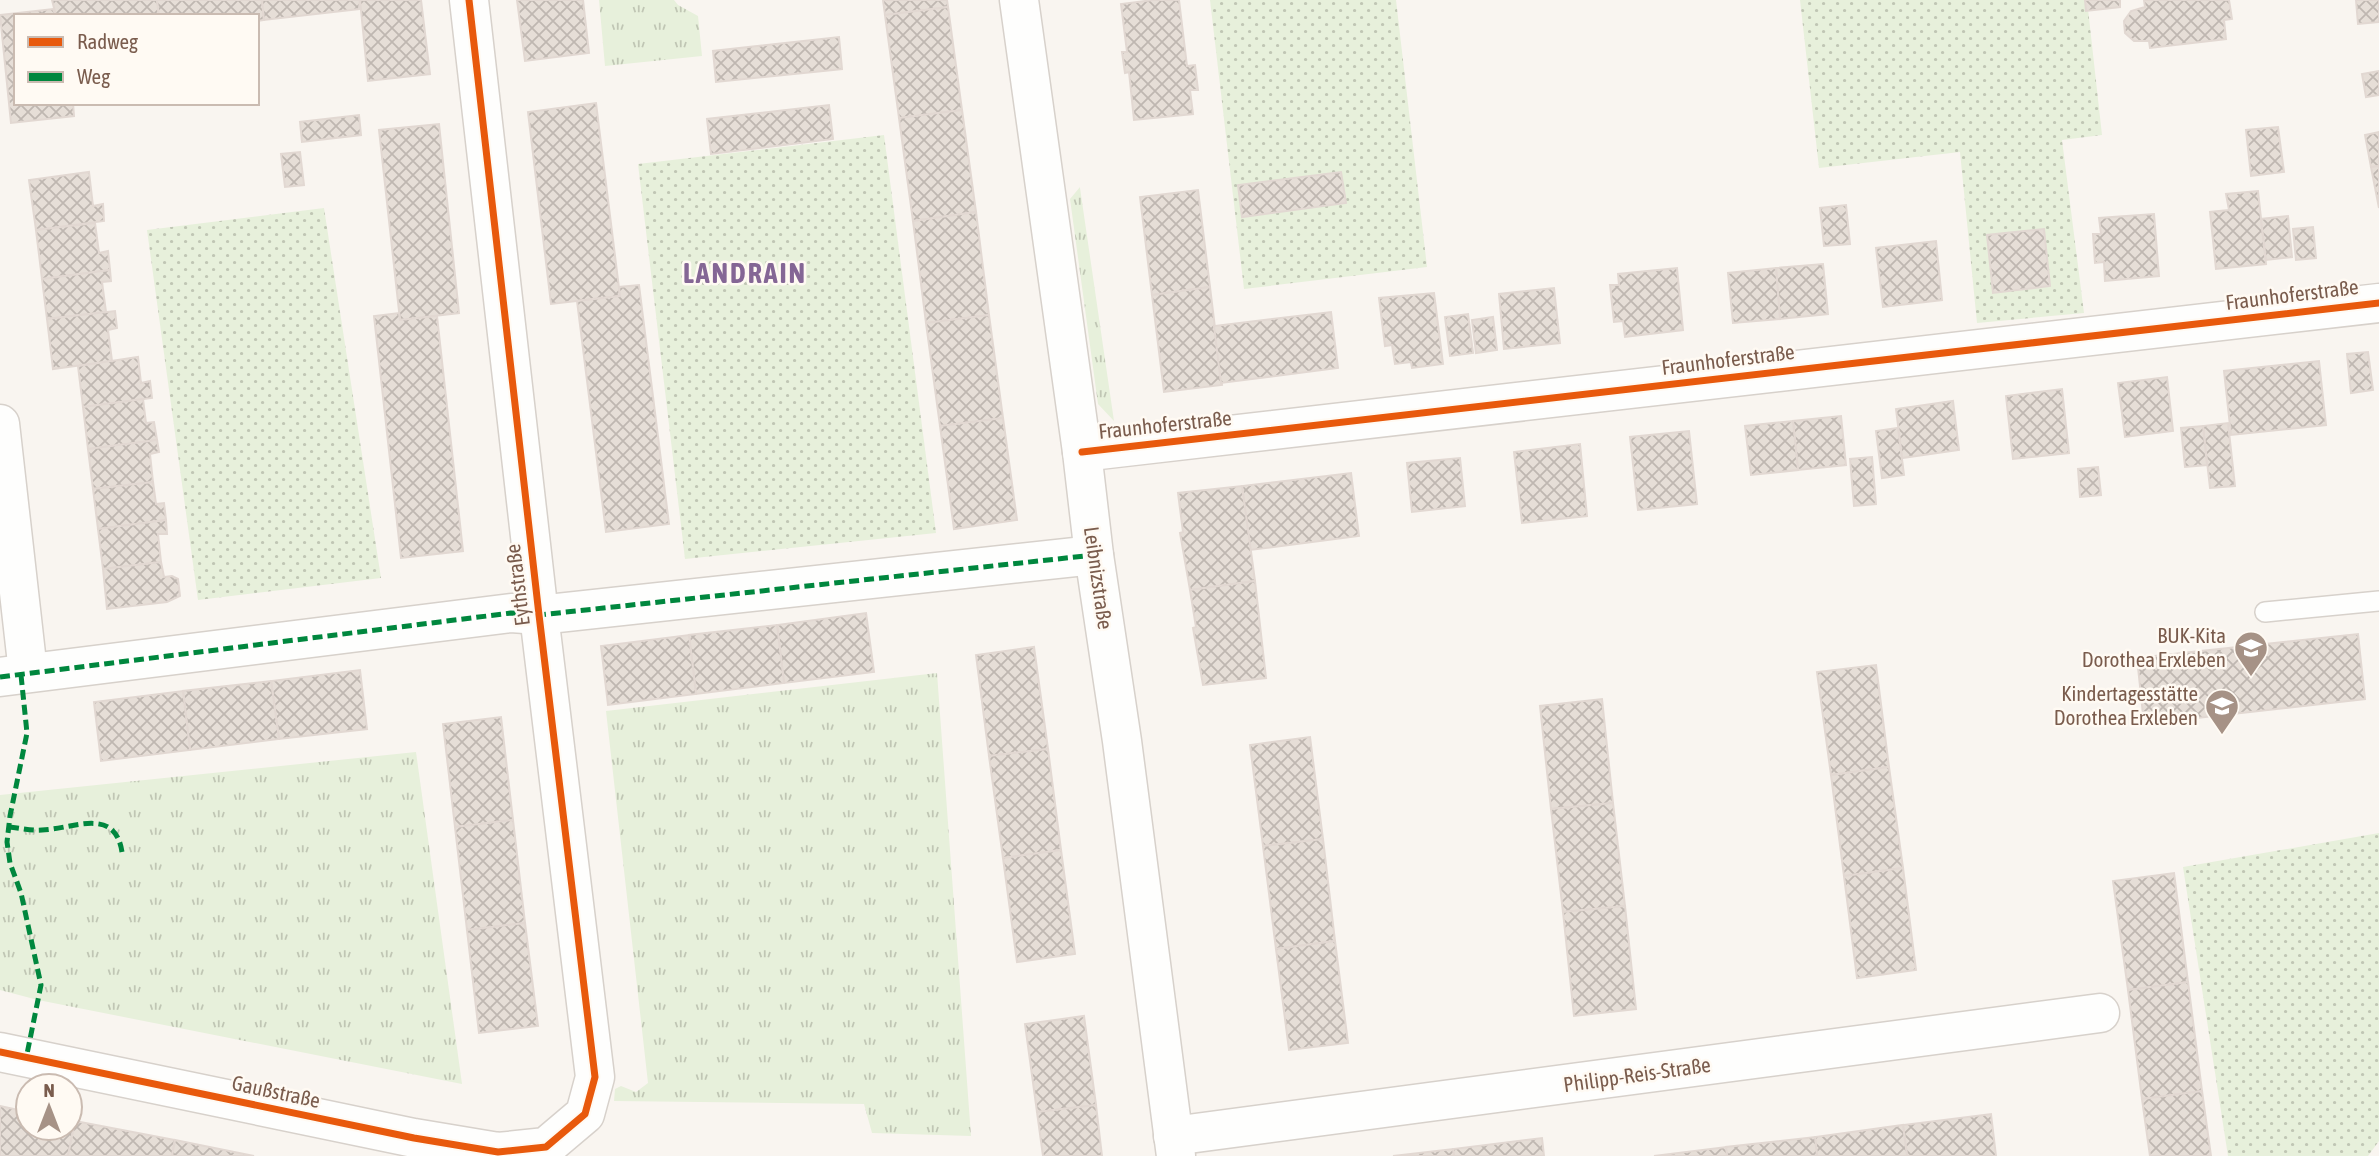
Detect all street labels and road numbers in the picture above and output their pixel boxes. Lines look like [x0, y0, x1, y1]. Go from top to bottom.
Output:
street label: Fraunhoferstraße [2224, 274, 2360, 314]
street label: Fraunhoferstraße [1660, 339, 1796, 379]
street label: Fraunhoferstraße [1097, 405, 1233, 443]
street label: Leibnizstraße [1080, 525, 1118, 631]
street label: Eythstraße [500, 543, 534, 627]
street label: Philipp-Reis-Straße [1562, 1052, 1712, 1096]
street label: Gaußstraße [230, 1070, 322, 1112]

